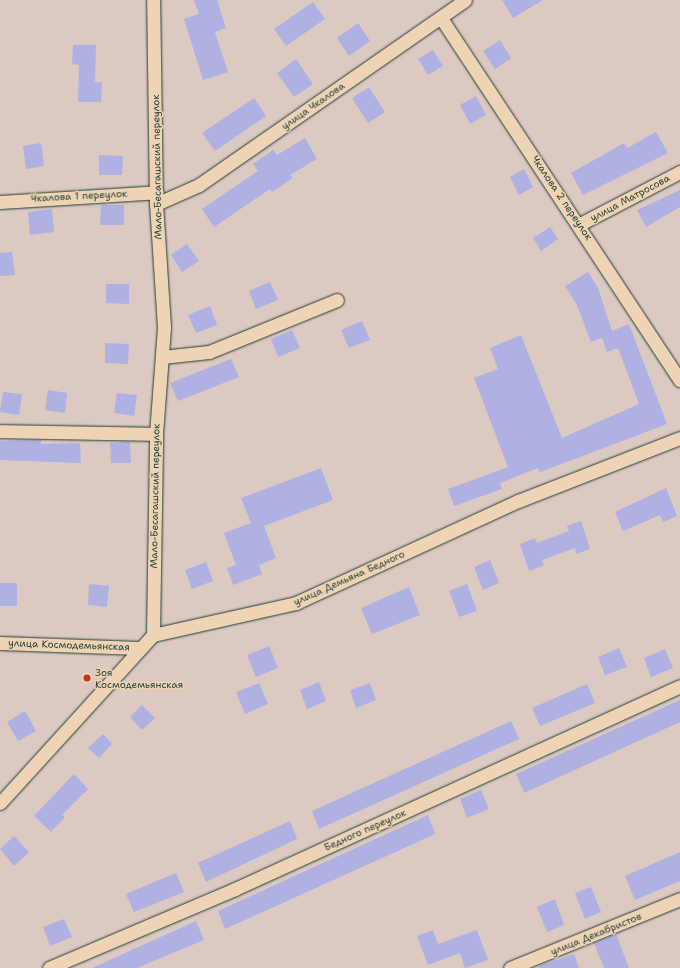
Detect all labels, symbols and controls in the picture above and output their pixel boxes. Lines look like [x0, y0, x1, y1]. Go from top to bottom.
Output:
street label: улица Чкалова [279, 80, 347, 132]
street label: Мало-Бесагашский переулок [150, 94, 164, 240]
street label: Чкалова 2 переулок [529, 153, 595, 243]
street label: улица Матросова [588, 172, 672, 224]
street label: Чкалова 1 переулок [30, 187, 128, 205]
street label: Мало-Бесагашский переулок [148, 423, 162, 569]
street label: улица Демьяна Бедного [292, 548, 406, 608]
street label: улица Космодемьянская [8, 637, 130, 653]
place label: Зоя Космодемьянская [95, 666, 183, 690]
marker: Зоя Космодемьянская [82, 673, 92, 683]
street label: Бедного переулок [322, 807, 408, 853]
street label: улица Декабристов [549, 910, 643, 958]

